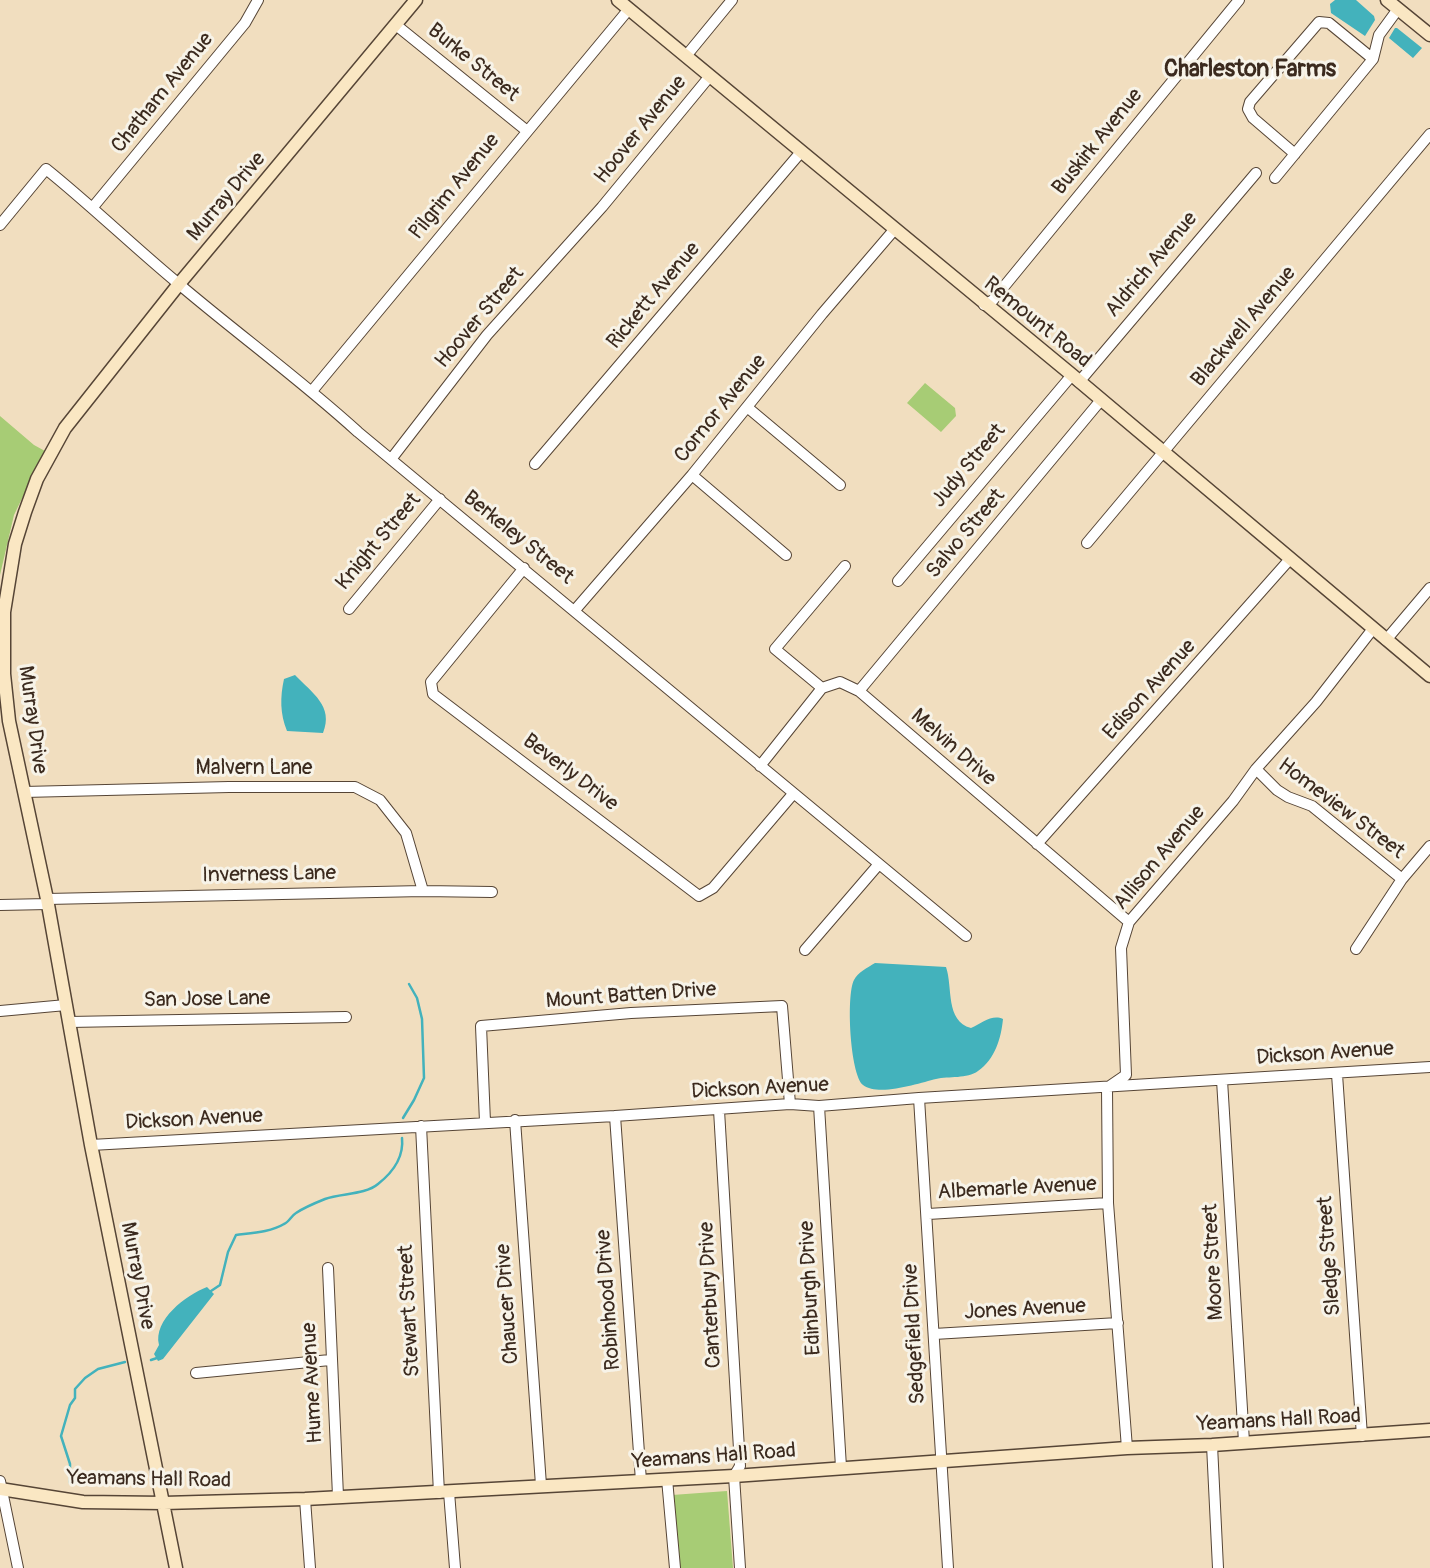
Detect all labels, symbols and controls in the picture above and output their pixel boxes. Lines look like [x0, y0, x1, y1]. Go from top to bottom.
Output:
street label: Burke Street [422, 18, 524, 108]
street label: Chatham Avenue [107, 28, 219, 158]
district label: Charleston Farms [1164, 56, 1336, 84]
street label: Hoover Avenue [590, 71, 692, 189]
street label: Buskirk Avenue [1047, 84, 1149, 200]
street label: Pilgrim Avenue [404, 129, 506, 245]
street label: Murray Drive [182, 147, 272, 247]
street label: Aldrich Avenue [1101, 207, 1203, 323]
street label: Rickett Avenue [602, 237, 706, 355]
street label: Hoover Street [430, 262, 530, 374]
street label: Blackwell Avenue [1186, 262, 1302, 392]
street label: Remount Road [978, 272, 1096, 374]
street label: Cornor Avenue [670, 350, 772, 468]
street label: Judy Street [927, 419, 1011, 513]
street label: Salvo Street [921, 484, 1011, 584]
street label: Berkeley Street [458, 486, 578, 590]
street label: Knight Street [331, 488, 427, 596]
street label: Edison Avenue [1098, 635, 1202, 745]
street label: Murray Drive [12, 664, 52, 776]
street label: Melvin Drive [905, 704, 1001, 792]
street label: Beverly Drive [517, 729, 623, 817]
street label: Homeview Street [1273, 753, 1409, 865]
street label: Malvern Lane [196, 756, 312, 782]
street label: Allison Avenue [1109, 801, 1211, 915]
street label: Inverness Lane [202, 861, 336, 889]
street label: Mount Batten Drive [545, 977, 717, 1015]
street label: San Jose Lane [143, 986, 271, 1014]
street label: Dickson Avenue [1255, 1037, 1395, 1071]
street label: Dickson Avenue [691, 1073, 829, 1105]
street label: Dickson Avenue [125, 1104, 263, 1136]
street label: Albemarle Avenue [937, 1172, 1097, 1206]
street label: Sledge Street [1313, 1195, 1347, 1317]
street label: Moore Street [1198, 1203, 1230, 1321]
street label: Murray Drive [114, 1220, 160, 1332]
street label: Edinburgh Drive [795, 1220, 827, 1356]
street label: Canterbury Drive [695, 1221, 727, 1369]
street label: Robinhood Drive [592, 1229, 626, 1371]
street label: Chaucer Drive [491, 1243, 525, 1365]
street label: Stewart Street [394, 1244, 426, 1378]
street label: Sedgefield Drive [899, 1263, 931, 1405]
street label: Jones Avenue [963, 1294, 1087, 1326]
street label: Hume Avenue [297, 1322, 329, 1444]
street label: Yeamans Hall Road [1196, 1404, 1362, 1438]
street label: Yeamans Hall Road [631, 1439, 797, 1475]
street label: Yeamans Hall Road [67, 1466, 231, 1494]

